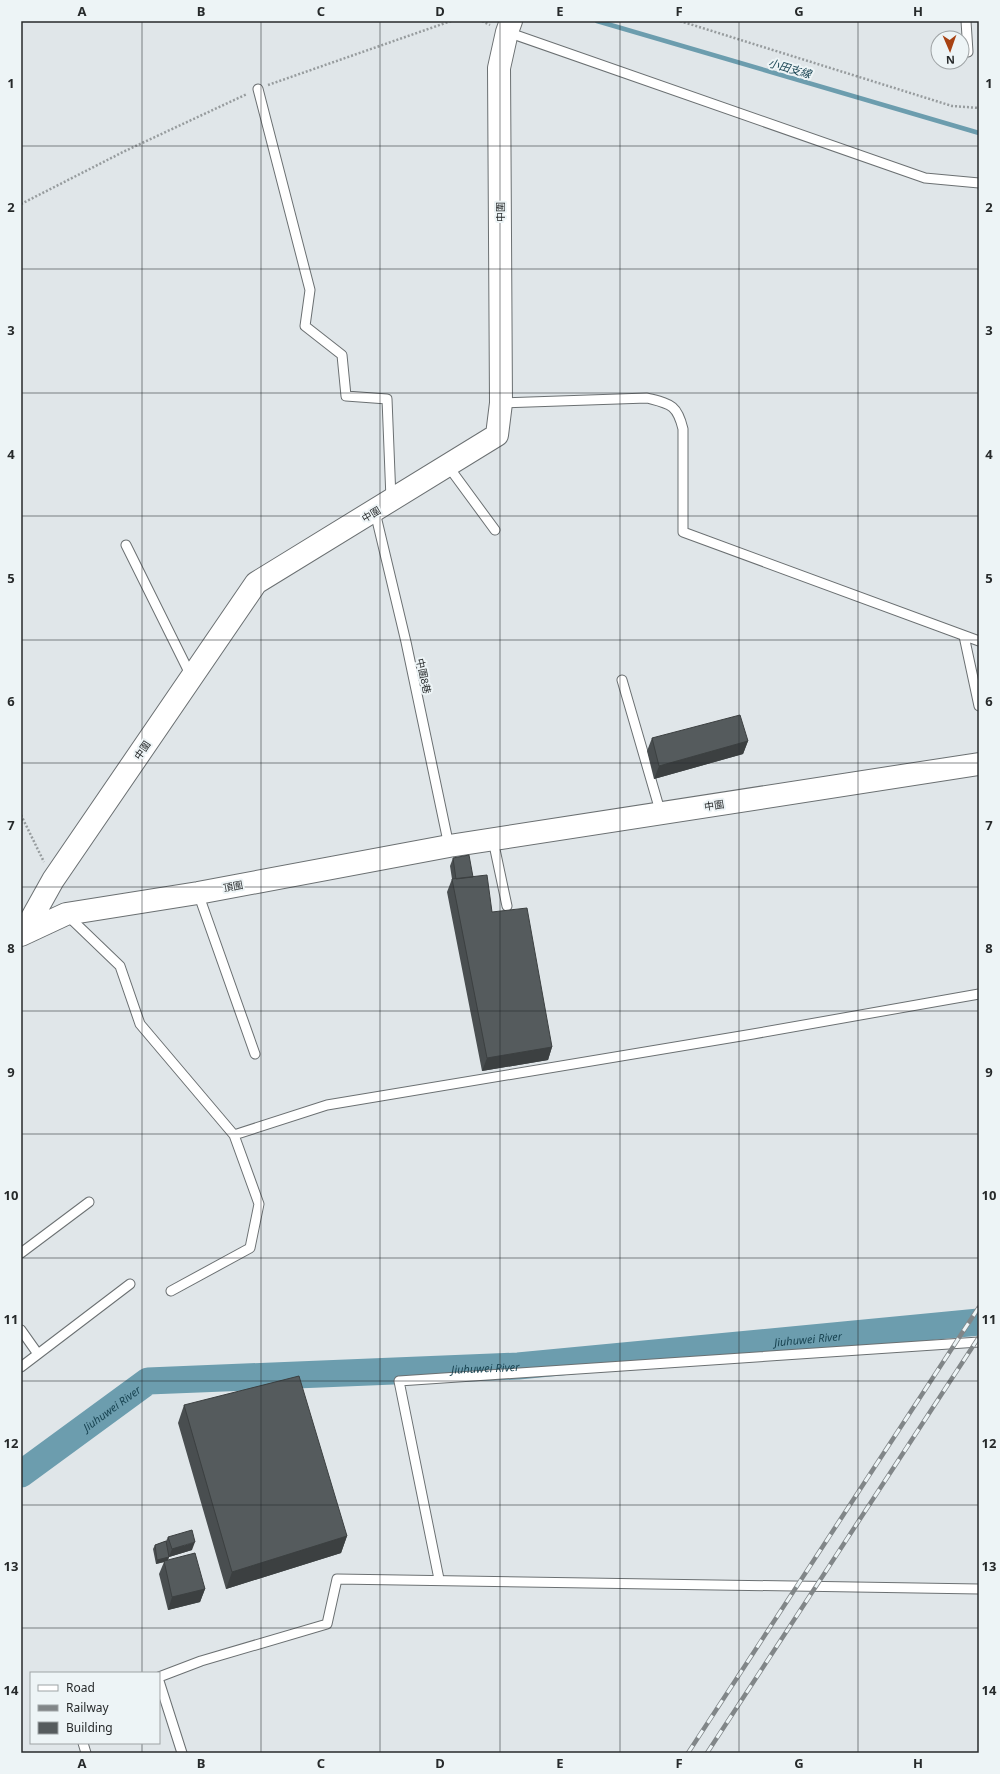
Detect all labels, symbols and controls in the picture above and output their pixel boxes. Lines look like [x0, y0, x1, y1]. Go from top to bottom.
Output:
text: A [78, 2, 87, 20]
text: B [197, 2, 205, 20]
text: C [317, 2, 325, 20]
text: D [435, 2, 445, 20]
text: E [556, 2, 564, 20]
text: F [675, 2, 683, 20]
text: G [794, 2, 804, 20]
text: H [913, 2, 923, 20]
north arrow [930, 30, 970, 70]
text: N [946, 53, 955, 68]
water label: 小田支線 [767, 55, 815, 82]
text: 1 [7, 74, 15, 92]
text: 1 [985, 74, 993, 92]
text: 2 [7, 198, 15, 216]
text: 2 [985, 198, 993, 216]
street label: 中圍 [493, 202, 507, 222]
text: 3 [7, 321, 15, 339]
text: 3 [985, 321, 993, 339]
text: 4 [7, 445, 15, 463]
text: 4 [985, 445, 993, 463]
street label: 中圍 [359, 503, 383, 525]
text: 5 [7, 569, 15, 587]
text: 5 [985, 569, 993, 587]
street label: 中圍8巷 [413, 657, 435, 695]
text: 6 [7, 692, 15, 710]
text: 6 [985, 692, 993, 710]
street label: 中圍 [131, 738, 153, 762]
street label: 中圍 [703, 797, 725, 813]
text: 7 [7, 816, 15, 834]
text: 7 [985, 816, 993, 834]
street label: 頂圍 [222, 877, 244, 895]
text: 8 [7, 939, 15, 957]
text: 8 [985, 939, 993, 957]
text: 9 [7, 1063, 15, 1081]
text: 9 [985, 1063, 993, 1081]
text: 10 [4, 1186, 18, 1204]
text: 10 [982, 1186, 996, 1204]
text: 11 [4, 1310, 18, 1328]
text: 11 [982, 1310, 996, 1328]
water label: Jiuhuwei River [771, 1328, 843, 1349]
water label: Jiuhuwei River [449, 1358, 520, 1376]
water label: Jiuhuwei River [78, 1381, 144, 1435]
text: 12 [4, 1434, 18, 1452]
text: 12 [982, 1434, 996, 1452]
text: 13 [4, 1557, 18, 1575]
text: 13 [982, 1557, 996, 1575]
legend [30, 1672, 160, 1744]
text: Road [66, 1679, 95, 1696]
text: 14 [4, 1681, 19, 1699]
text: 14 [982, 1681, 997, 1699]
text: Railway [66, 1699, 110, 1716]
text: Building [66, 1719, 113, 1736]
text: A [78, 1754, 87, 1772]
text: B [197, 1754, 205, 1772]
text: C [317, 1754, 325, 1772]
text: D [435, 1754, 445, 1772]
text: E [556, 1754, 564, 1772]
text: F [675, 1754, 683, 1772]
text: G [794, 1754, 804, 1772]
text: H [913, 1754, 923, 1772]

